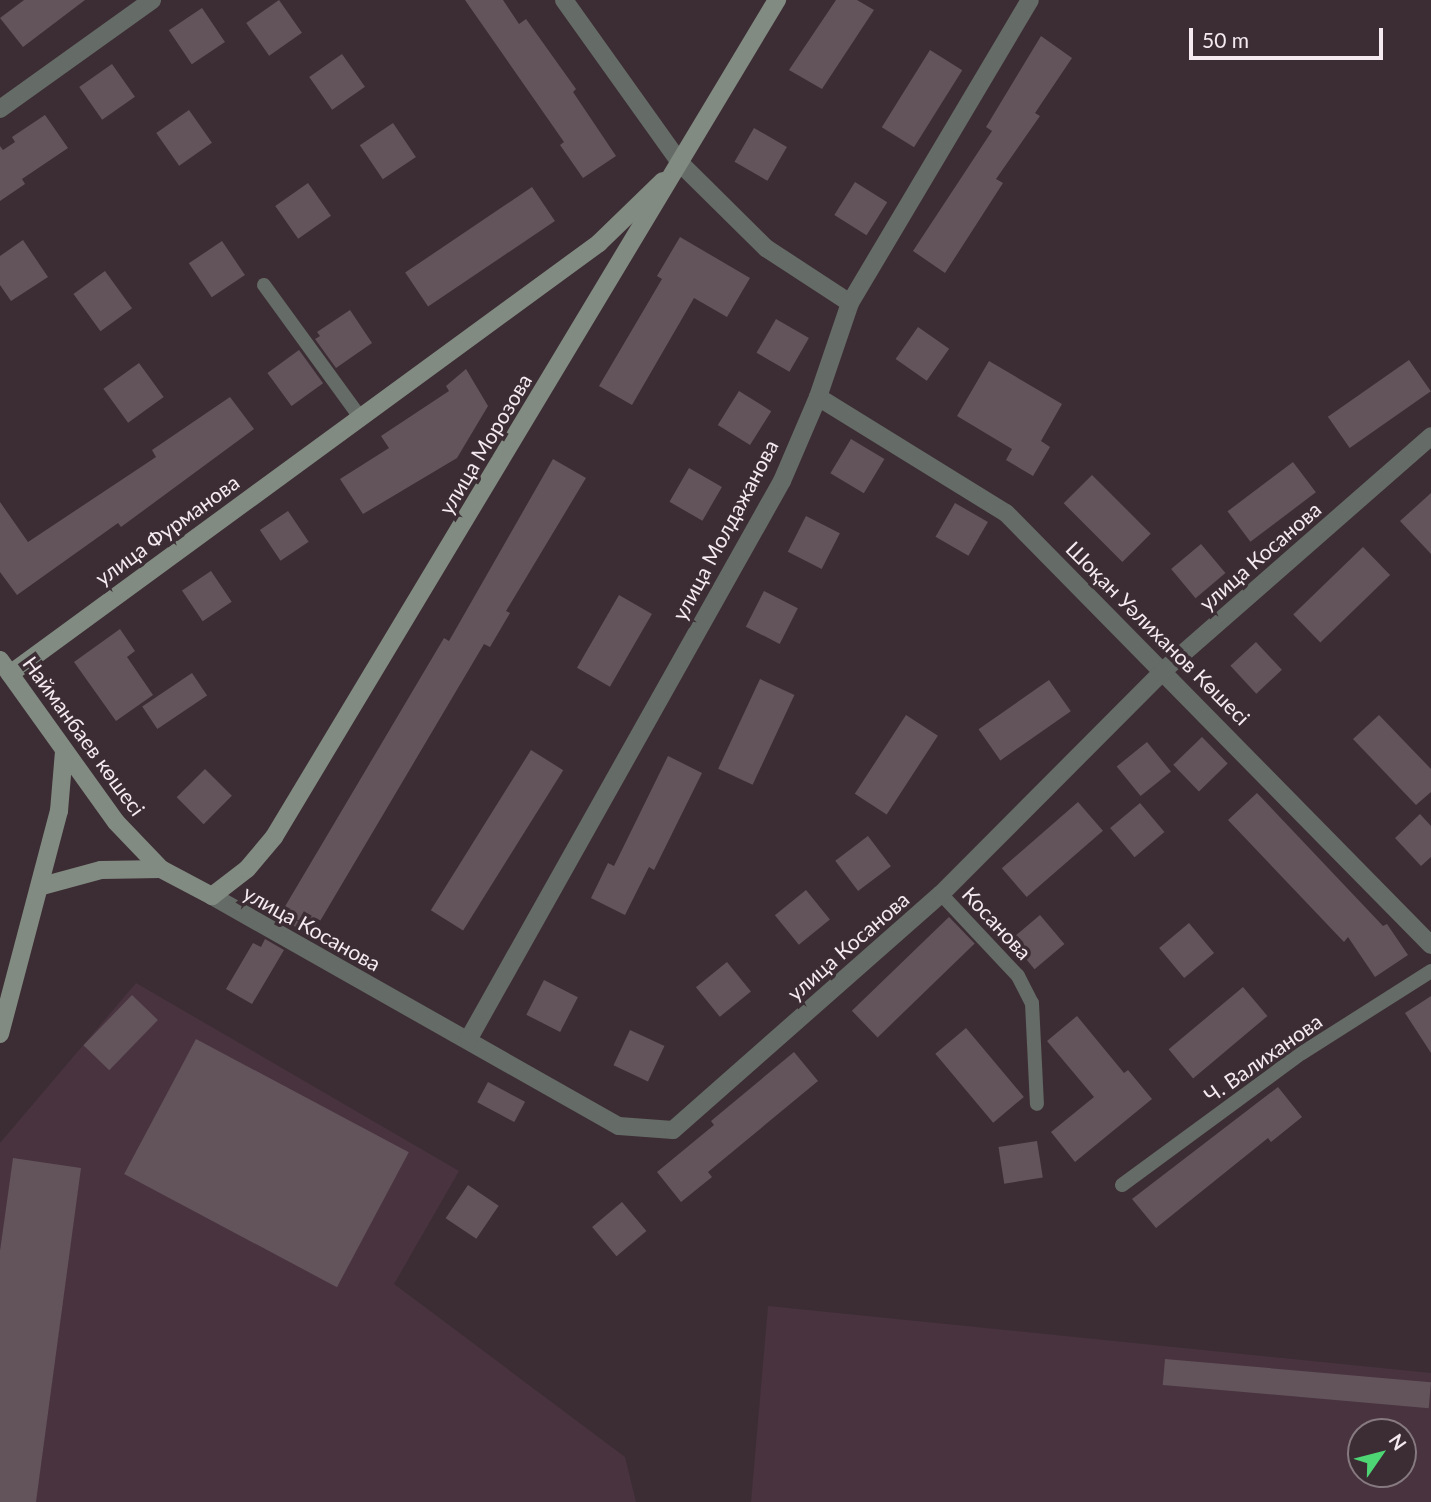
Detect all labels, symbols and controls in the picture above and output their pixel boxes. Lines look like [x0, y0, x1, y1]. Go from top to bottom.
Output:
scale bar [1193, 14, 1387, 58]
text: 50 m [1202, 27, 1249, 52]
street label: улица Морозова [433, 369, 537, 519]
street label: улица Молдажанова [667, 435, 783, 625]
street label: улица Фурманова [90, 469, 244, 591]
street label: улица Косанова [1194, 496, 1326, 616]
street label: Шоқан Уәлиханов Көшесі [1061, 536, 1255, 730]
street label: Найманбаев көшесі [18, 651, 150, 821]
street label: улица Косанова [239, 880, 385, 976]
street label: Косанова [957, 881, 1037, 965]
street label: улица Косанова [782, 886, 914, 1006]
street label: Ч. Валиханова [1199, 1008, 1327, 1108]
north arrow [1347, 1418, 1417, 1488]
text: N [1384, 1429, 1412, 1454]

